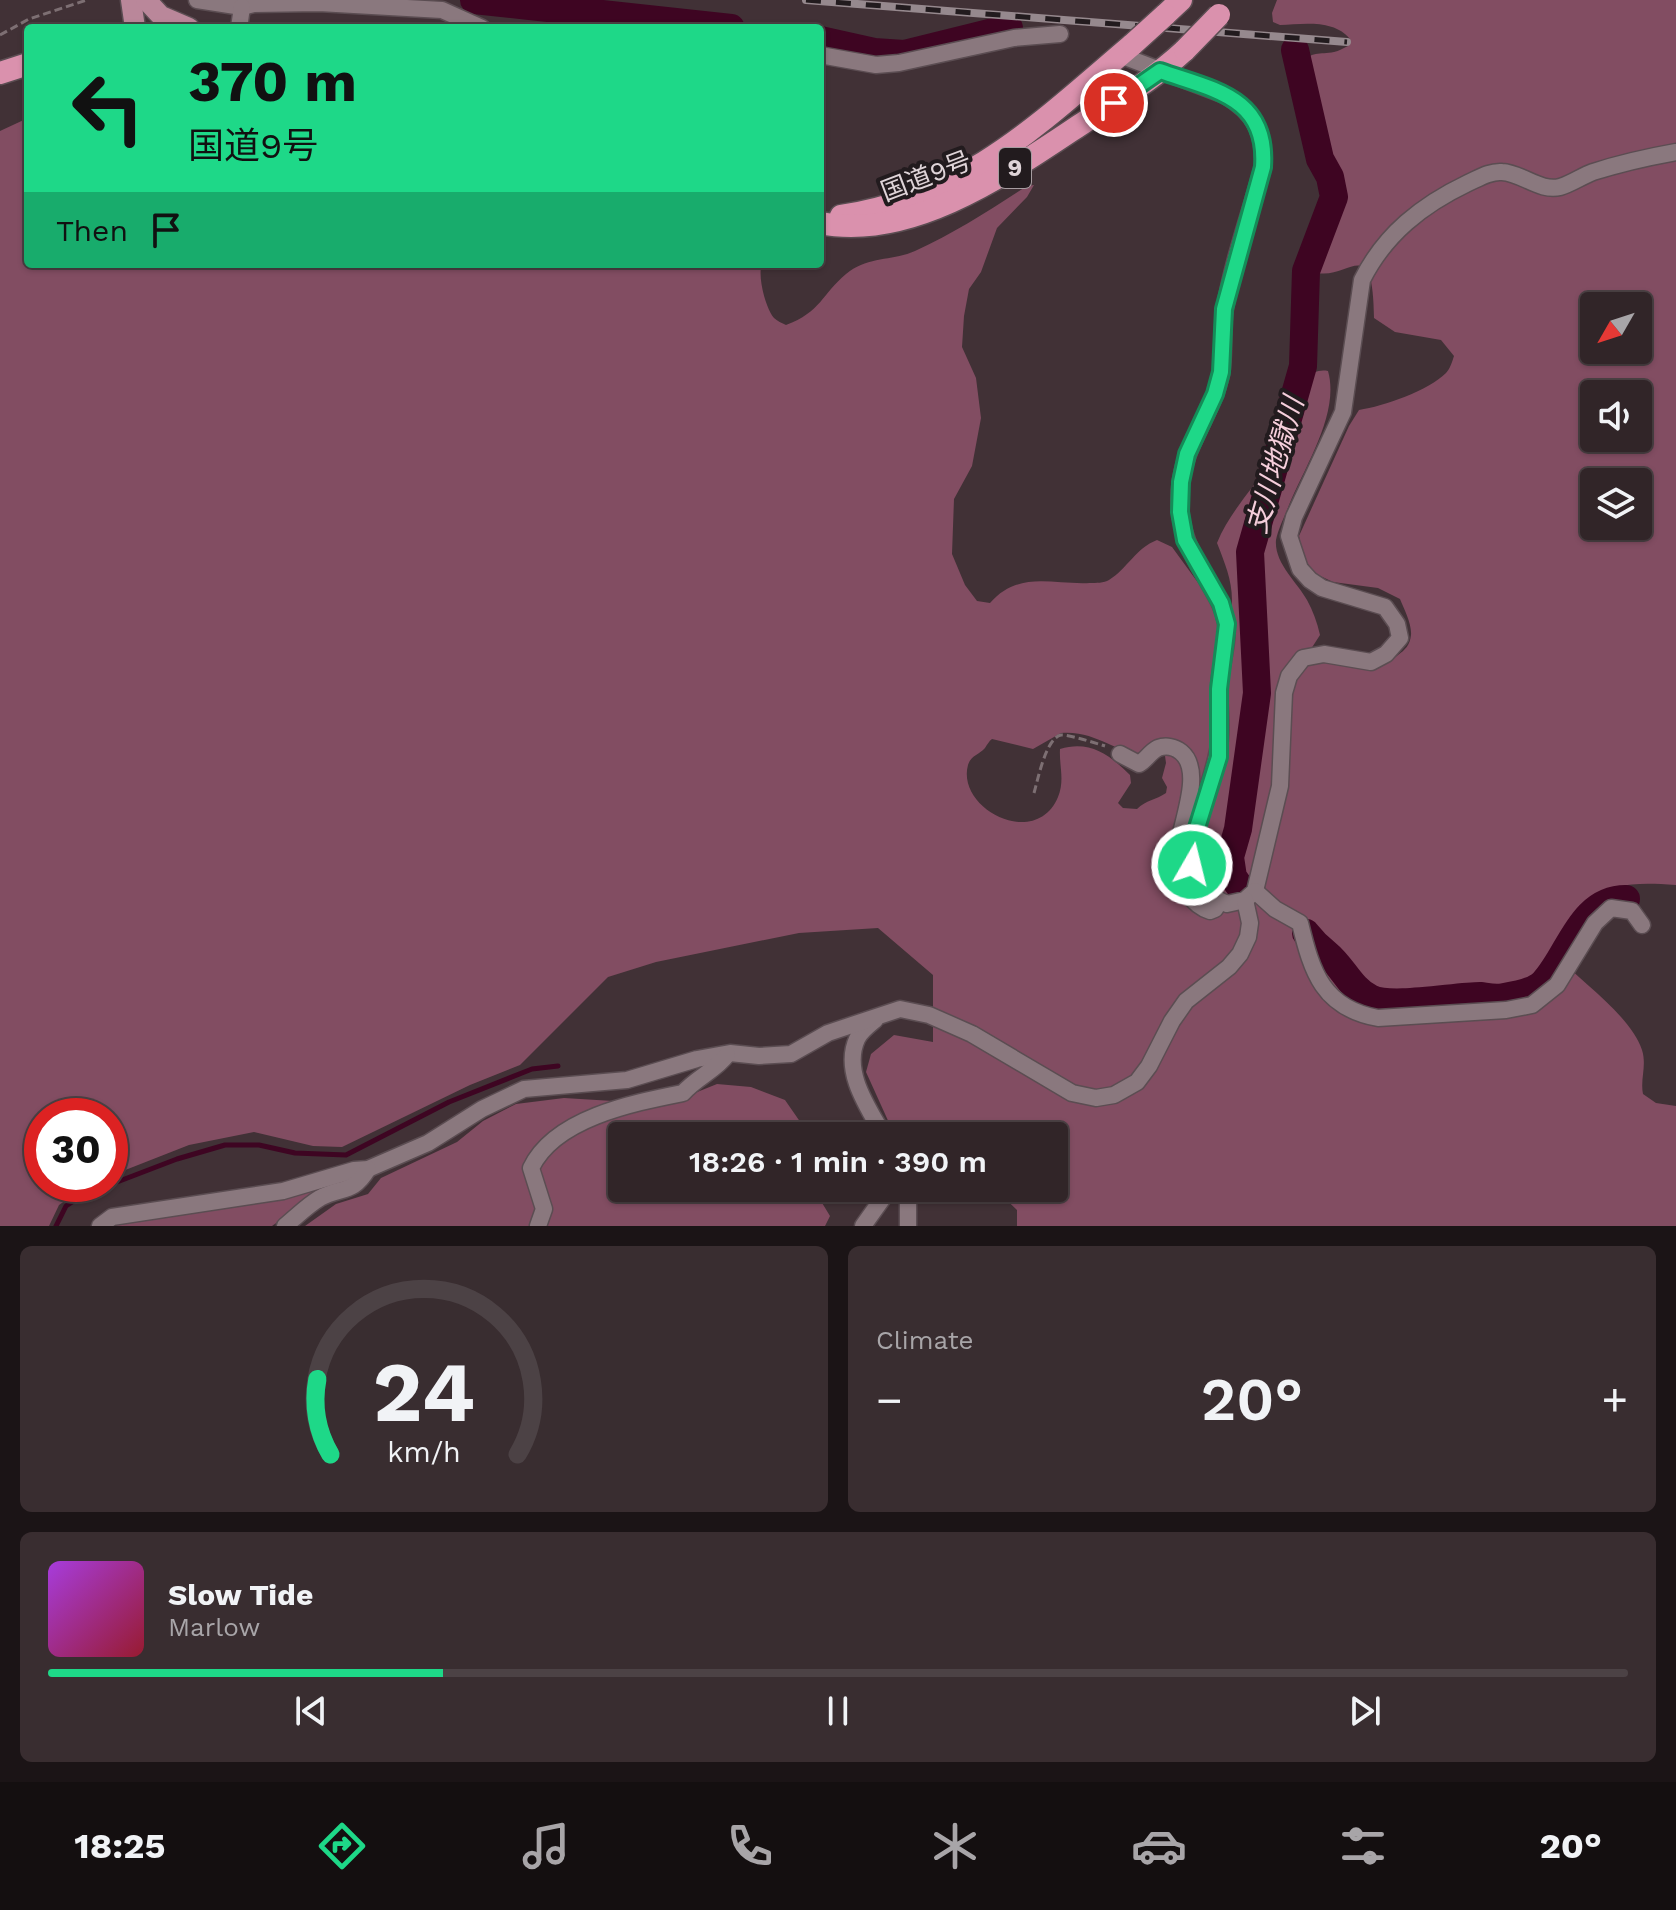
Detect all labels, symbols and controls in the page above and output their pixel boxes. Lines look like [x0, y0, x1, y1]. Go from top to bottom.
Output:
text: 370 m [188, 49, 357, 115]
icon: left [56, 56, 160, 160]
pin [1080, 69, 1148, 137]
icon: arrive [1092, 81, 1136, 125]
text: 国道9号 [188, 125, 318, 167]
street label: 国道9号 [877, 145, 975, 207]
road number: 9 [999, 148, 1031, 188]
icon: arrive [144, 208, 188, 252]
text: Then [56, 213, 128, 248]
north arrow [1580, 292, 1652, 364]
map controls [1580, 292, 1652, 540]
button: sound [1580, 380, 1652, 452]
water label: 支川地獄川 [1240, 390, 1311, 537]
button: layers [1580, 468, 1652, 540]
position arrow [1150, 823, 1234, 907]
speed limit sign: 30 [24, 1098, 128, 1202]
text: 18:26 · 1 min · 390 m [689, 1144, 987, 1179]
text: Climate [876, 1325, 974, 1355]
text: 24 [373, 1344, 475, 1441]
text: 20° [1201, 1364, 1303, 1435]
text: − [876, 1374, 903, 1426]
text: + [1601, 1374, 1628, 1426]
text: km/h [387, 1435, 461, 1469]
text: Slow Tide [168, 1577, 313, 1612]
text: Marlow [168, 1612, 260, 1642]
icon: previous [289, 1689, 333, 1733]
icon: pause [816, 1689, 860, 1733]
icon: next [1343, 1689, 1387, 1733]
icon: directions [314, 1818, 370, 1874]
icon: music [518, 1818, 574, 1874]
icon: phone [722, 1818, 778, 1874]
icon: climate [927, 1818, 983, 1874]
icon: car [1131, 1818, 1187, 1874]
icon: filters [1335, 1818, 1391, 1874]
text: 18:25 [74, 1825, 166, 1867]
text: 20° [1539, 1825, 1602, 1867]

